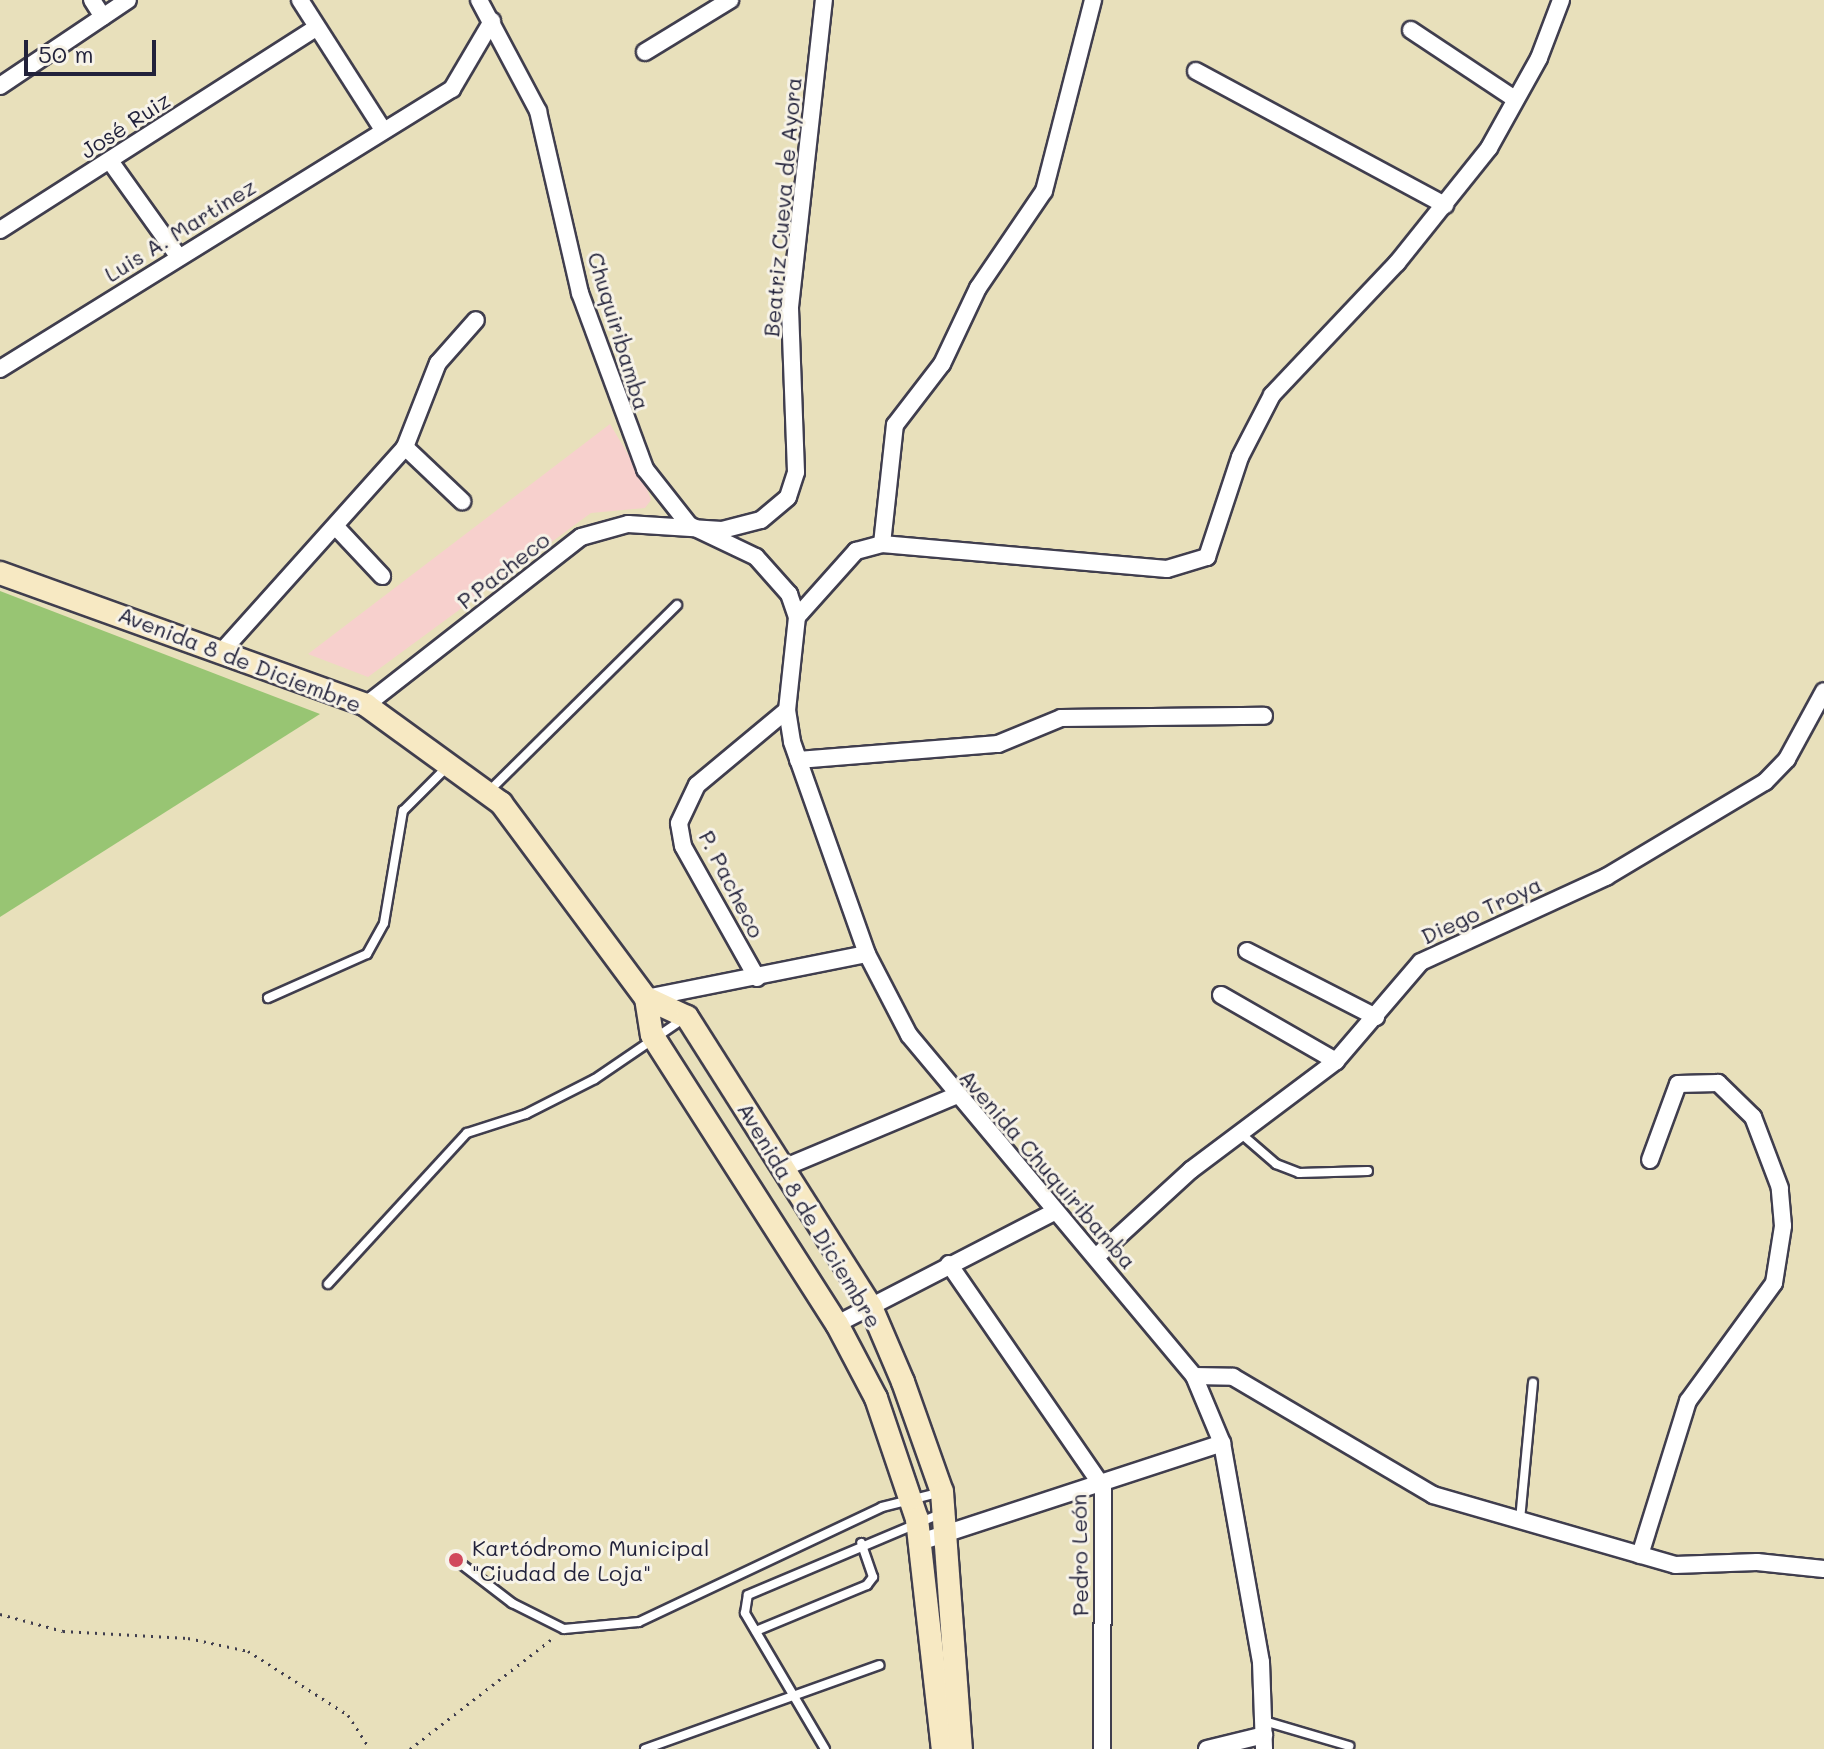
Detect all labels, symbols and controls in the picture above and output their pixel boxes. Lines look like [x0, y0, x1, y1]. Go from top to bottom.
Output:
scale bar [28, 24, 160, 74]
text: 50 m [38, 38, 94, 69]
street label: Beatriz Cueva de Ayora [757, 76, 807, 338]
street label: José Ruiz [75, 86, 175, 164]
street label: Luis A. Martinez [99, 173, 261, 287]
street label: Chuquiribamba [582, 249, 656, 413]
street label: P.Pacheco [452, 526, 554, 614]
street label: Avenida 8 de Diciembre [115, 600, 365, 718]
street label: P. Pacheco [694, 826, 770, 942]
street label: Diego Troya [1417, 871, 1545, 949]
street label: Avenida Chuquiribamba [954, 1064, 1142, 1274]
street label: Avenida 8 de Diciembre [732, 1098, 888, 1332]
street label: Pedro León [1065, 1493, 1093, 1617]
place label: Kartódromo Municipal "Ciudad de Loja" [472, 1534, 709, 1586]
marker: Kartódromo Municipal "Ciudad de Loja" [447, 1551, 465, 1569]

